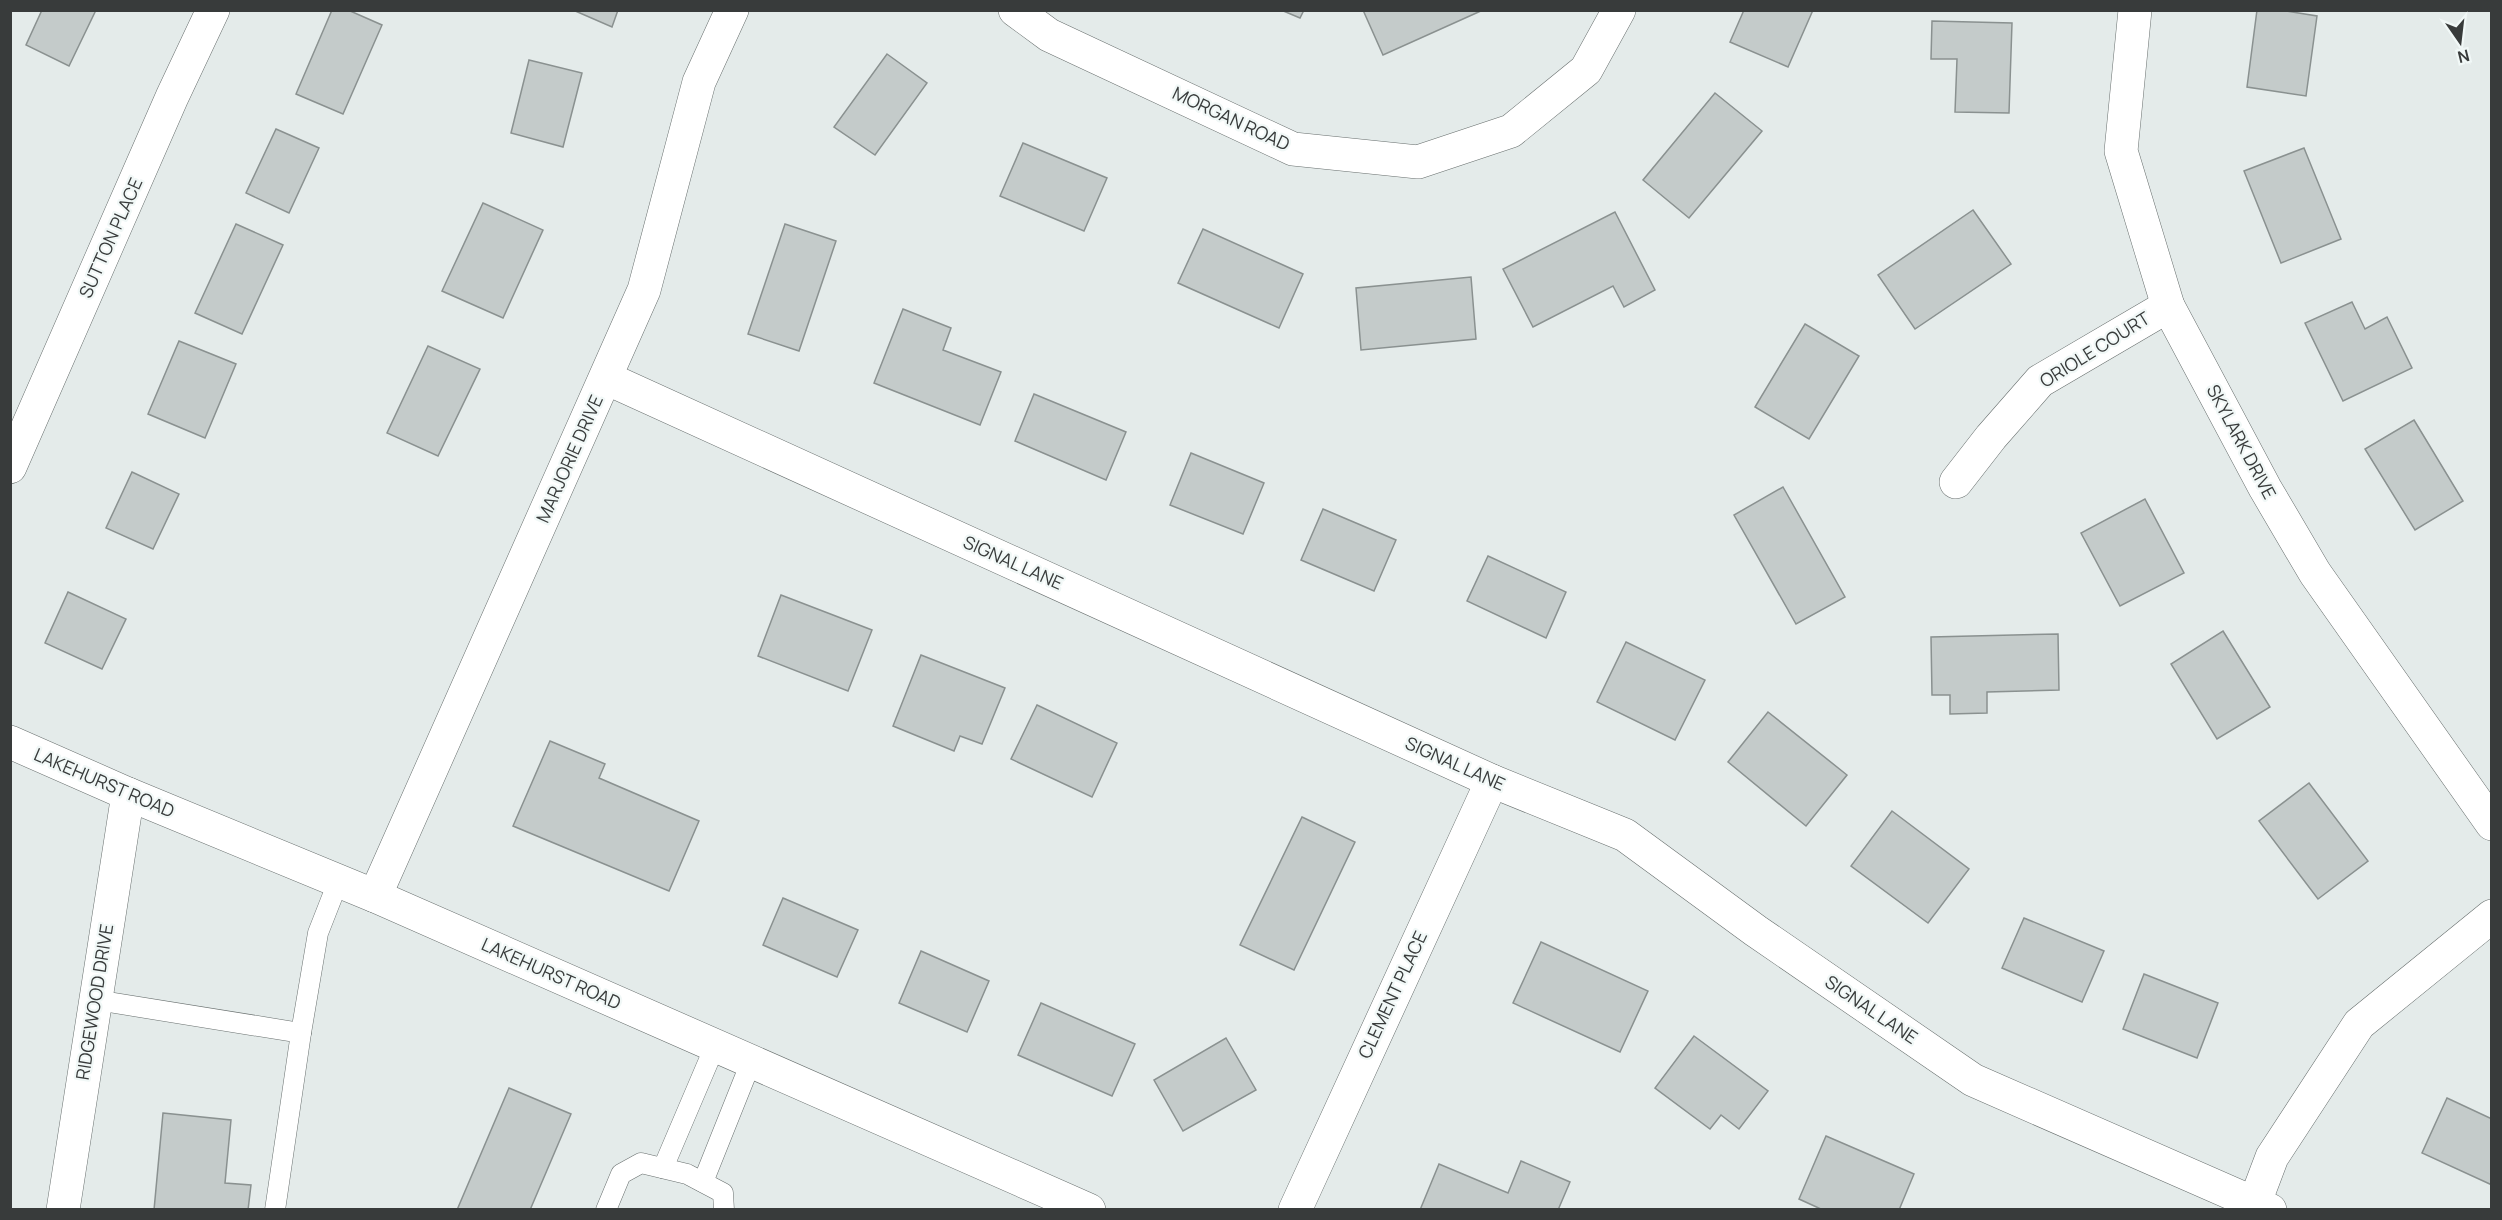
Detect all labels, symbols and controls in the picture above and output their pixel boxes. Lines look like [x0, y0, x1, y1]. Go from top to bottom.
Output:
north arrow [2430, 12, 2490, 72]
text: N [2455, 44, 2472, 69]
street label: MORGAN ROAD [1169, 80, 1294, 156]
street label: SUTTON PLACE [73, 174, 147, 302]
street label: ORIOLE COURT [2035, 306, 2154, 393]
street label: SKYLARK DRIVE [2202, 380, 2282, 503]
street label: MARJORIE DRIVE [530, 391, 608, 526]
street label: SIGNAL LANE [960, 529, 1067, 595]
street label: SIGNAL LANE [1402, 730, 1509, 796]
street label: LAKEHURST ROAD [31, 742, 178, 822]
street label: RIDGEWOOD DRIVE [70, 922, 118, 1082]
street label: CLEMENT PLACE [1352, 927, 1432, 1062]
street label: LAKEHURST ROAD [478, 932, 625, 1015]
street label: SIGNAL LANE [1821, 969, 1923, 1049]

